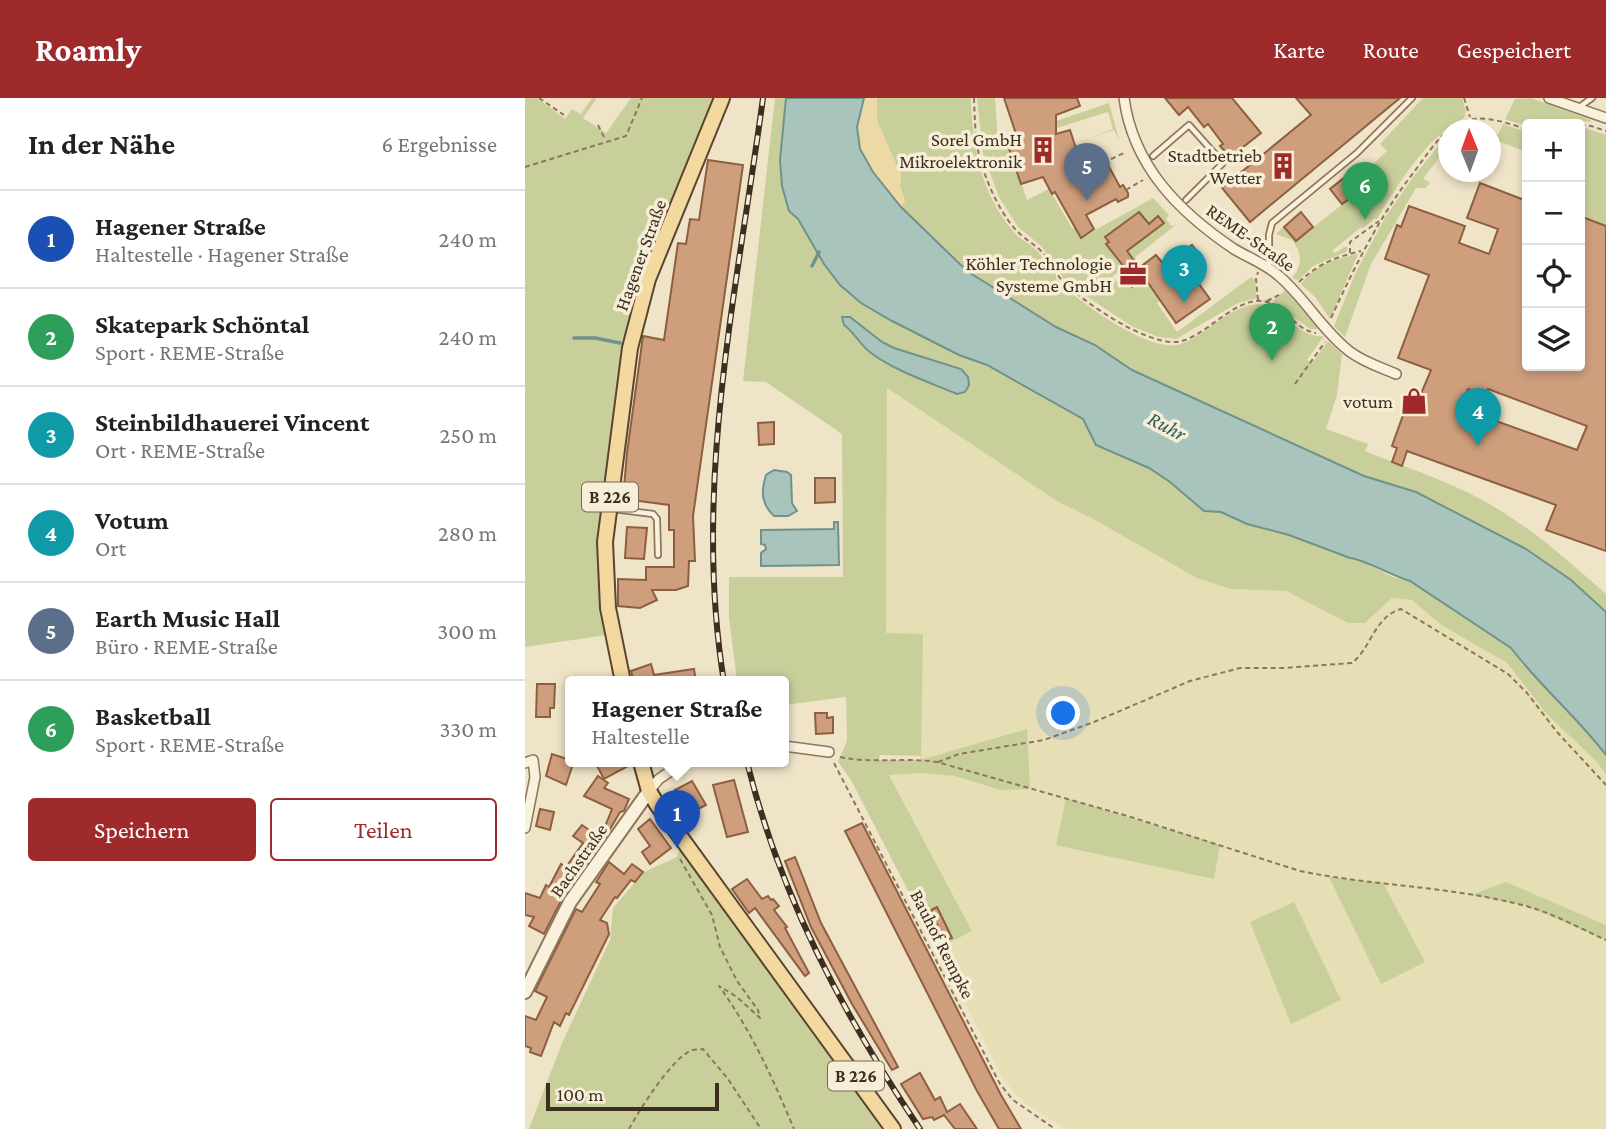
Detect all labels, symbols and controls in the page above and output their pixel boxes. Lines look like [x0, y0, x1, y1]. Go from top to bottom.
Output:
text: Roamly [35, 31, 141, 68]
text: Karte [1273, 36, 1325, 63]
text: Route [1363, 36, 1419, 63]
text: Gespeichert [1457, 36, 1571, 63]
north arrow [1438, 119, 1501, 182]
map controls [1522, 119, 1585, 371]
button: + [1522, 119, 1585, 182]
text: In der Nähe [28, 127, 175, 160]
place label: Sorel GmbH Mikroelektronik [899, 129, 1023, 172]
text: 6 Ergebnisse [381, 131, 497, 157]
building icon: Sorel GmbH Mikroelektronik [1028, 135, 1058, 165]
pin: 5 [1064, 143, 1110, 201]
place label: Stadtbetrieb Wetter [1168, 145, 1262, 188]
building icon: Stadtbetrieb Wetter [1268, 151, 1298, 181]
pin: 6 [1342, 162, 1388, 220]
button: − [1522, 182, 1585, 245]
street label: Hagener Straße [611, 197, 670, 314]
street label: REME-Straße [1202, 199, 1299, 276]
text: Hagener Straße [95, 212, 266, 241]
text: 1 [47, 226, 55, 252]
text: 240 m [438, 226, 497, 252]
text: Haltestelle · Hagener Straße [95, 241, 349, 267]
pin: 3 [1161, 245, 1207, 303]
button: locate [1522, 245, 1585, 308]
place label: Köhler Technologie Systeme GmbH [966, 253, 1112, 296]
office icon: Köhler Technologie Systeme GmbH [1118, 259, 1148, 289]
pin: 2 [1249, 303, 1295, 361]
button: layers [1522, 308, 1585, 371]
text: Skatepark Schöntal [95, 310, 309, 339]
text: 2 [45, 324, 57, 350]
text: 240 m [438, 324, 497, 350]
text: Sport · REME-Straße [95, 339, 284, 365]
shop icon: votum [1399, 386, 1429, 416]
pin: 4 [1455, 388, 1501, 446]
place label: votum [1342, 391, 1393, 412]
water label: Ruhr [1144, 406, 1191, 446]
text: Steinbildhauerei Vincent [95, 408, 369, 437]
text: 3 [45, 422, 57, 448]
text: 250 m [439, 422, 497, 448]
text: Ort · REME-Straße [95, 437, 265, 463]
road number: B 226 [582, 482, 638, 512]
text: Votum [95, 506, 169, 535]
text: 4 [45, 520, 57, 546]
text: 280 m [438, 520, 497, 546]
text: Ort [95, 535, 126, 561]
text: Earth Music Hall [95, 604, 280, 633]
text: 5 [45, 618, 57, 644]
text: 300 m [437, 618, 497, 644]
text: Büro · REME-Straße [95, 633, 278, 659]
popup [565, 676, 789, 767]
text: Hagener Straße [592, 694, 762, 723]
your location [1046, 696, 1080, 730]
text: Basketball [95, 702, 211, 731]
text: 6 [45, 716, 57, 742]
text: 330 m [439, 716, 497, 742]
text: Haltestelle [592, 723, 690, 749]
text: Sport · REME-Straße [95, 731, 284, 757]
pin: 1 [654, 790, 700, 848]
button: Speichern [28, 798, 256, 861]
button: Teilen [270, 798, 497, 861]
street label: Bachstraße [545, 819, 611, 901]
street label: Bauhof Rempke [906, 886, 979, 1002]
road number: B 226 [828, 1062, 884, 1091]
scale bar [546, 1080, 719, 1112]
text: 100 m [557, 1084, 604, 1105]

